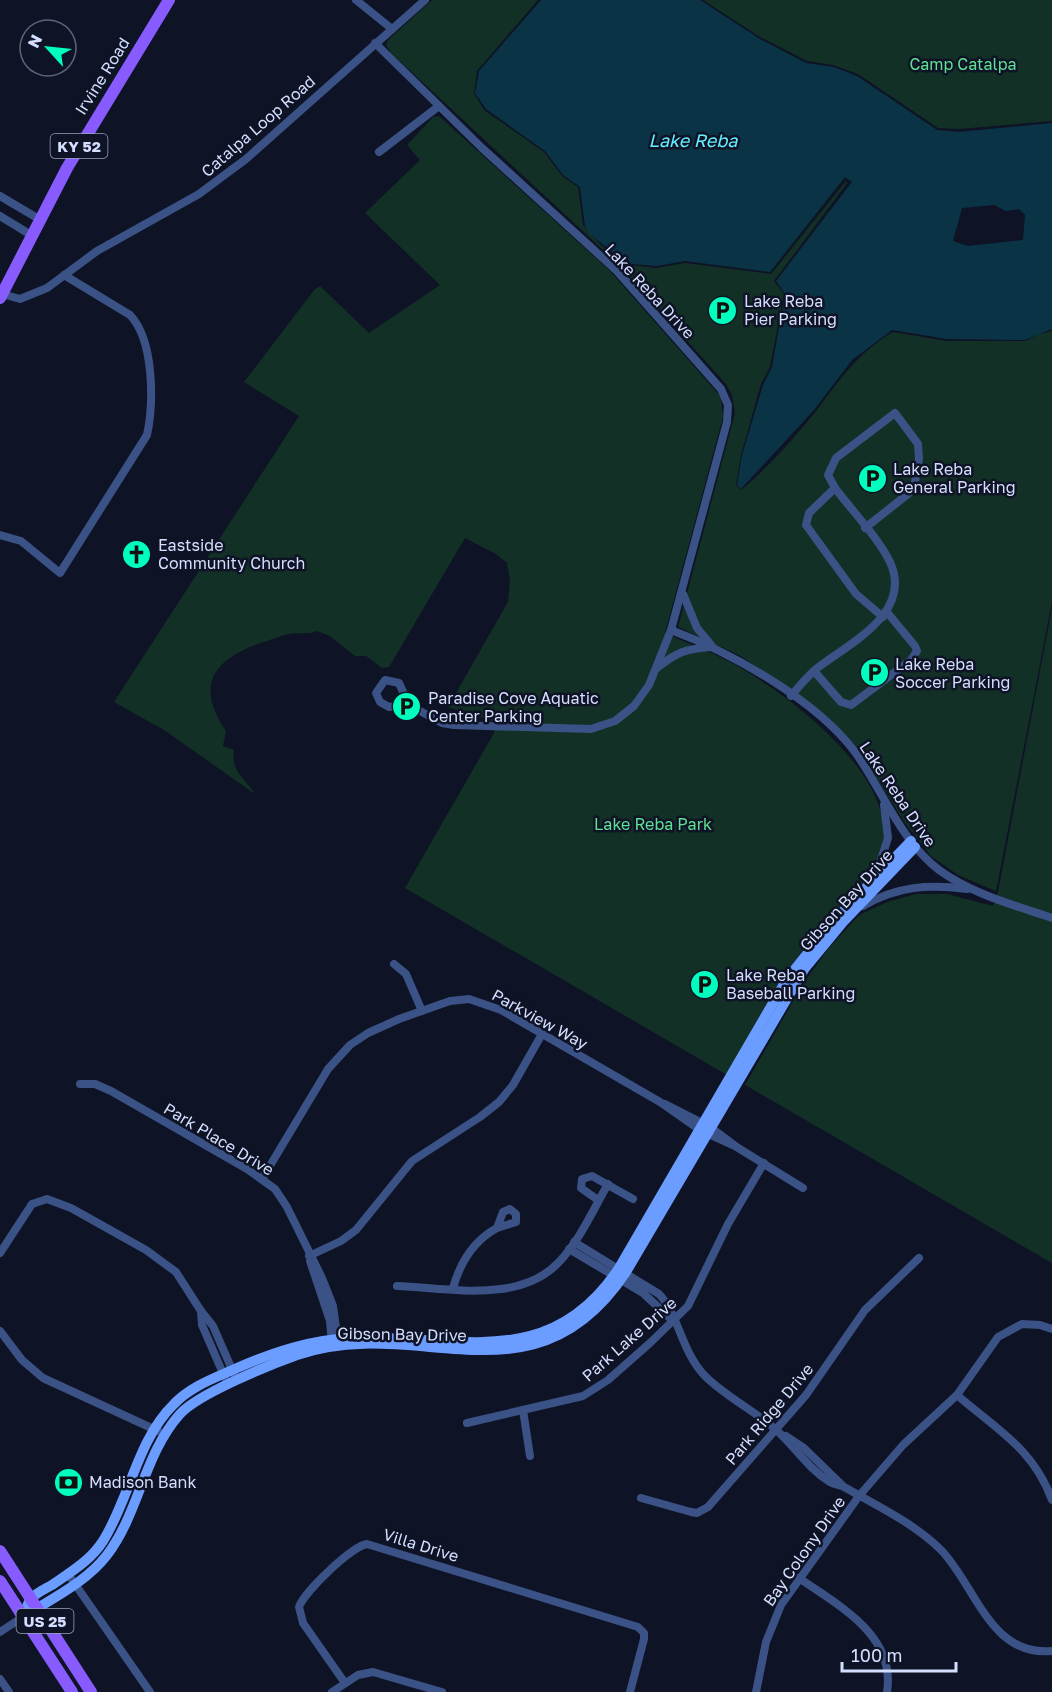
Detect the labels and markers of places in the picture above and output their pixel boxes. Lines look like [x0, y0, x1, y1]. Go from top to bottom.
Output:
place label: Lake Reba Pier Parking [744, 291, 837, 329]
parking icon: Lake Reba Pier Parking [707, 294, 739, 326]
place label: Lake Reba General Parking [893, 459, 1016, 497]
parking icon: Lake Reba General Parking [856, 462, 888, 494]
place label: Eastside Community Church [158, 535, 305, 573]
church icon: Eastside Community Church [121, 538, 153, 570]
place label: Lake Reba Soccer Parking [895, 654, 1010, 692]
parking icon: Lake Reba Soccer Parking [858, 657, 890, 689]
place label: Paradise Cove Aquatic Center Parking [428, 688, 599, 726]
parking icon: Paradise Cove Aquatic Center Parking [391, 691, 423, 723]
place label: Lake Reba Baseball Parking [726, 965, 855, 1003]
parking icon: Lake Reba Baseball Parking [689, 968, 721, 1000]
bank icon: Madison Bank [52, 1466, 84, 1498]
place label: Madison Bank [89, 1472, 197, 1492]

